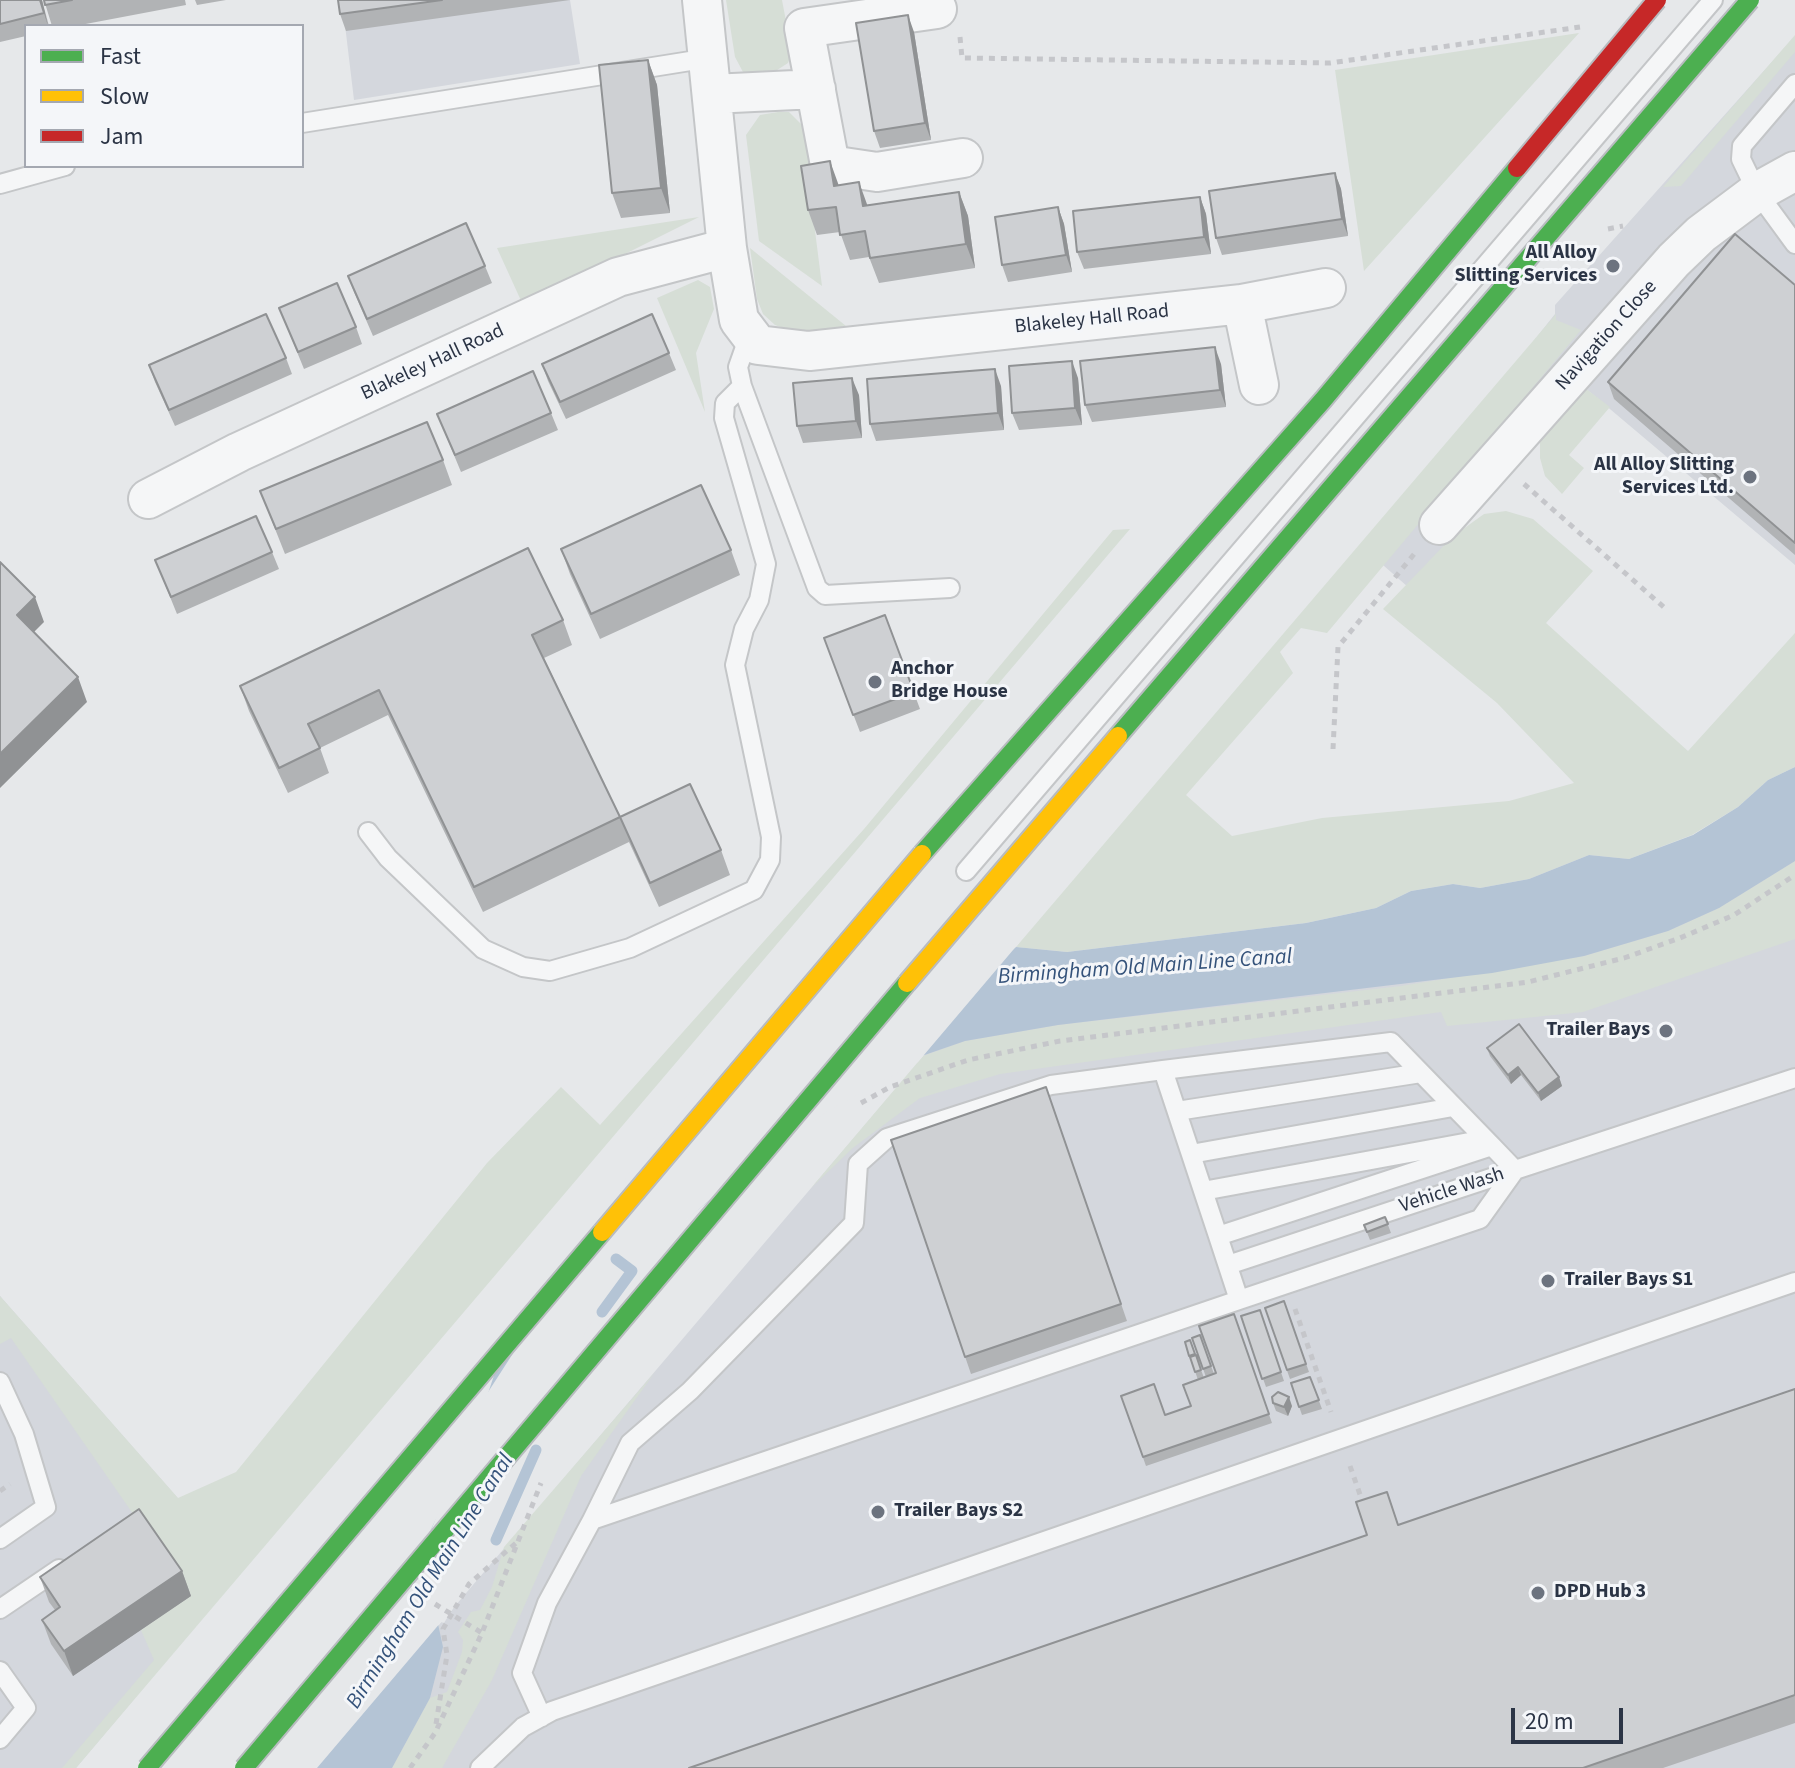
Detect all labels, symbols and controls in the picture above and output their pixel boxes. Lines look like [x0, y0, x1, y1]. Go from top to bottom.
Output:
legend [24, 24, 304, 168]
text: Fast [100, 39, 141, 74]
text: Slow [100, 79, 149, 114]
text: Jam [100, 119, 144, 154]
place label: All Alloy Slitting Services [1454, 242, 1597, 289]
marker: All Alloy Slitting Services [1604, 257, 1622, 275]
street label: Navigation Close [1551, 276, 1663, 396]
street label: Blakeley Hall Road [1014, 300, 1170, 340]
street label: Blakeley Hall Road [358, 319, 508, 407]
place label: All Alloy Slitting Services Ltd. [1594, 454, 1734, 501]
marker: All Alloy Slitting Services Ltd. [1741, 468, 1759, 486]
place label: Anchor Bridge House [891, 658, 1008, 705]
marker: Anchor Bridge House [866, 673, 884, 691]
water label: Birmingham Old Main Line Canal [997, 945, 1293, 991]
place label: Trailer Bays [1546, 1019, 1650, 1043]
marker: Trailer Bays [1657, 1022, 1675, 1040]
street label: Vehicle Wash [1397, 1163, 1507, 1219]
place label: Trailer Bays S1 [1564, 1269, 1693, 1293]
marker: Trailer Bays S1 [1539, 1272, 1557, 1290]
water label: Birmingham Old Main Line Canal [342, 1450, 520, 1714]
place label: Trailer Bays S2 [894, 1500, 1023, 1524]
marker: Trailer Bays S2 [869, 1503, 887, 1521]
place label: DPD Hub 3 [1554, 1581, 1646, 1605]
marker: DPD Hub 3 [1529, 1584, 1547, 1602]
scale bar [1515, 1692, 1627, 1742]
text: 20 m [1525, 1704, 1574, 1739]

